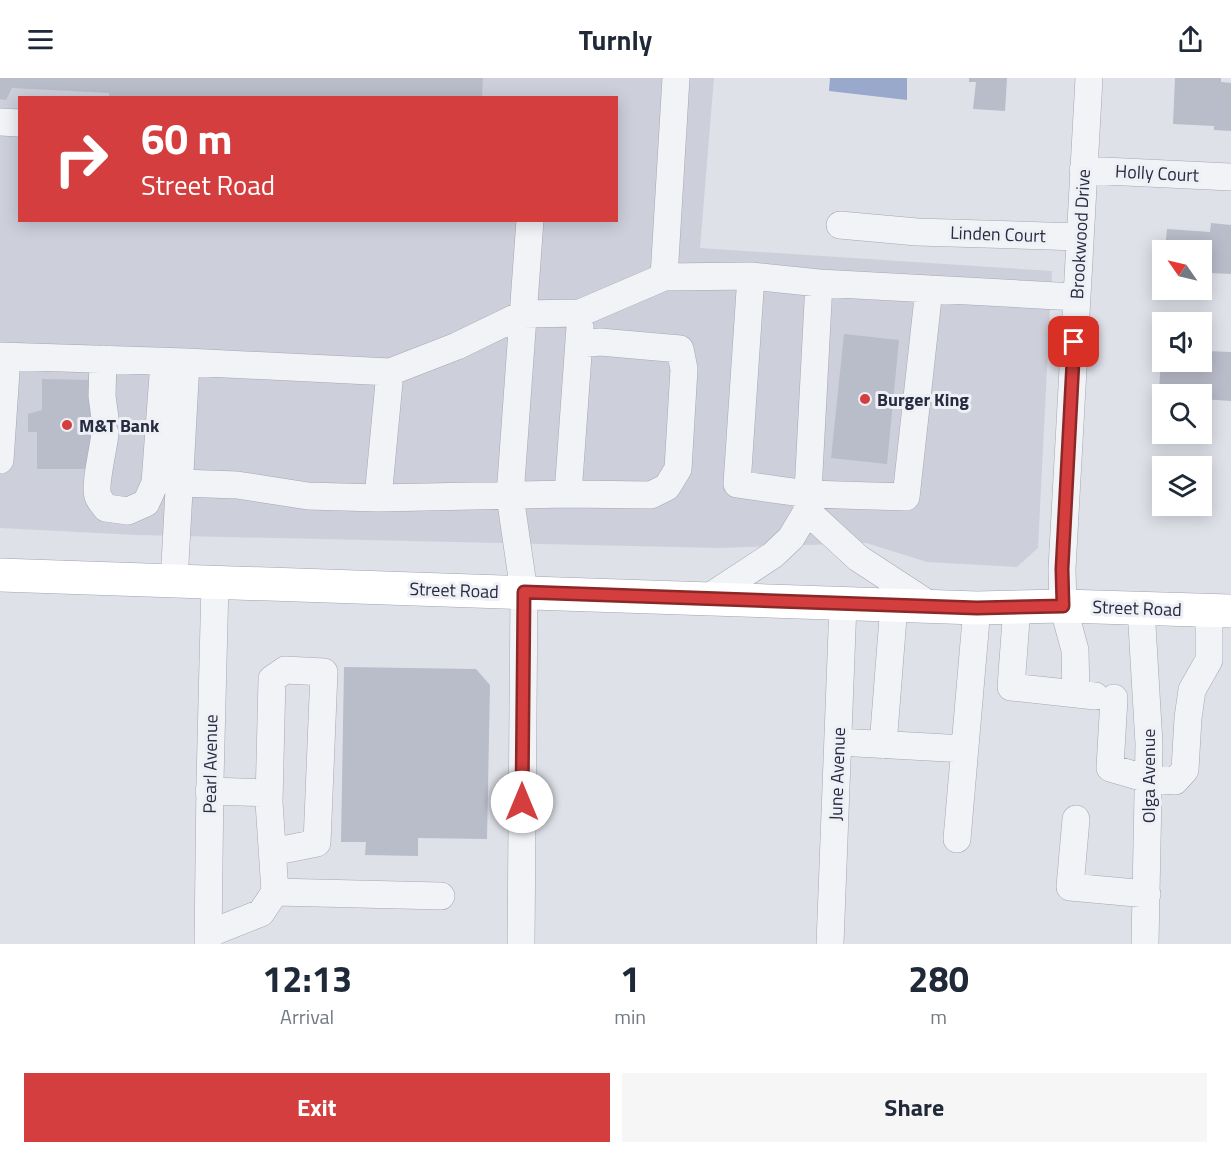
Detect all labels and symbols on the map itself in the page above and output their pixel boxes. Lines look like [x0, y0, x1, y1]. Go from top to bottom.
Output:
street label: Holly Court [1114, 157, 1200, 189]
street label: Brookwood Drive [1063, 168, 1097, 300]
street label: Linden Court [950, 219, 1047, 249]
north arrow [1152, 240, 1212, 300]
pin [1048, 316, 1099, 367]
place label: Burger King [877, 386, 969, 413]
marker: Burger King [858, 392, 872, 406]
place label: M&T Bank [79, 412, 160, 439]
marker: M&T Bank [60, 418, 74, 432]
street label: Street Road [409, 575, 499, 605]
street label: Street Road [1092, 593, 1182, 623]
street label: Pearl Avenue [196, 714, 224, 814]
street label: June Avenue [822, 727, 852, 821]
street label: Olga Avenue [1135, 729, 1162, 823]
position arrow [490, 770, 554, 834]

